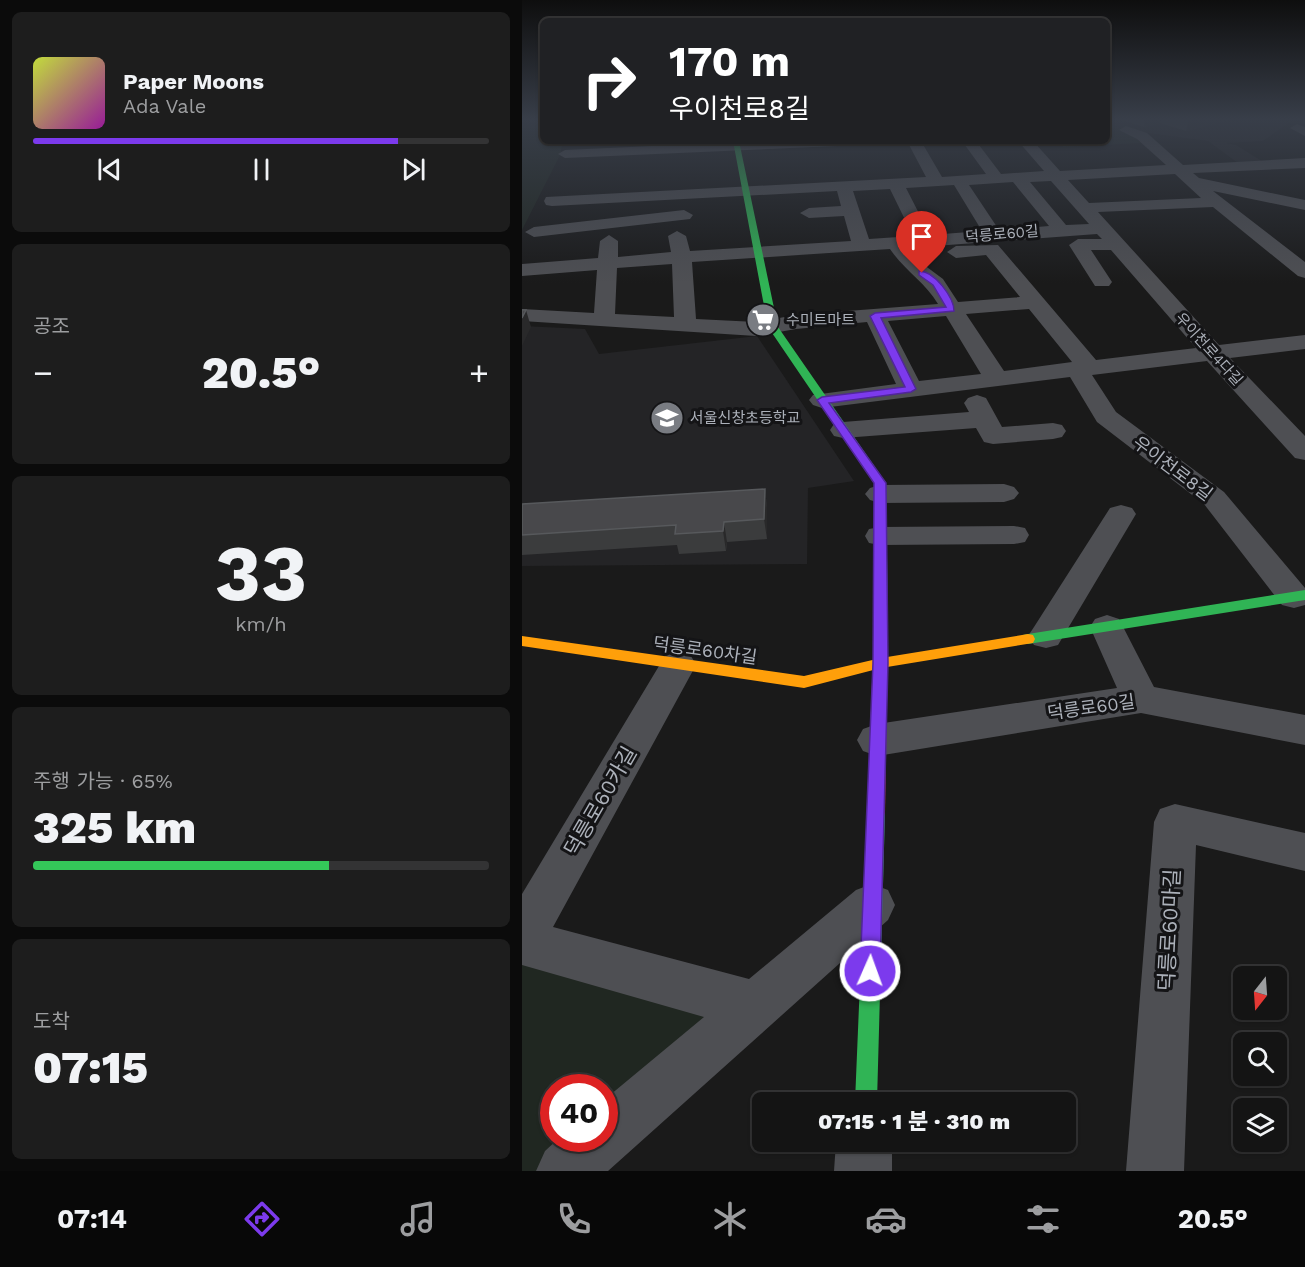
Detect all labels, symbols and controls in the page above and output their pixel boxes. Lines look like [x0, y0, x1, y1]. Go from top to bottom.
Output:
text: 170 m [669, 37, 790, 86]
icon: right [570, 42, 648, 120]
text: Paper Moons [123, 69, 264, 94]
text: 우이천로8길 [669, 93, 810, 125]
text: Ada Vale [123, 94, 206, 118]
icon: previous [93, 153, 126, 186]
icon: pause [245, 153, 278, 186]
icon: next [397, 153, 430, 186]
pin [896, 211, 947, 273]
icon: arrive [905, 220, 938, 253]
street label: 덕릉로60길 [965, 222, 1039, 246]
supermarket icon: 수미트마트 [745, 302, 781, 338]
street label: 우이천로4다길 [1172, 309, 1246, 389]
place label: 수미트마트 [786, 311, 855, 329]
text: 공조 [33, 314, 70, 338]
text: 20.5° [202, 346, 320, 399]
text: − [33, 353, 53, 392]
text: + [469, 353, 489, 392]
school or university icon: 서울신창초등학교 [649, 400, 685, 436]
place label: 서울신창초등학교 [690, 409, 800, 427]
street label: 우이천로8길 [1129, 431, 1217, 505]
text: 33 [215, 527, 307, 619]
text: km/h [235, 612, 287, 636]
street label: 덕릉로60차길 [652, 632, 758, 668]
street label: 덕릉로60길 [1046, 690, 1136, 724]
street label: 덕릉로60카길 [559, 742, 641, 860]
text: 주행 가능 · 65% [33, 769, 173, 793]
text: 325 km [33, 801, 196, 854]
street label: 덕릉로60마길 [1153, 868, 1185, 992]
position arrow [838, 939, 902, 1003]
north arrow [1233, 966, 1287, 1020]
map controls [1233, 966, 1287, 1152]
text: 도착 [33, 1009, 70, 1033]
button: search [1233, 1032, 1287, 1086]
text: 07:15 [33, 1041, 148, 1094]
speed limit sign: 40 [540, 1074, 618, 1152]
button: layers [1233, 1098, 1287, 1152]
text: 07:15 · 1 분 · 310 m [818, 1109, 1010, 1134]
icon: directions [241, 1198, 283, 1240]
icon: music [397, 1198, 439, 1240]
icon: phone [553, 1198, 595, 1240]
icon: climate [709, 1198, 751, 1240]
icon: car [865, 1198, 907, 1240]
icon: filters [1022, 1198, 1064, 1240]
text: 07:14 [57, 1203, 127, 1235]
text: 20.5° [1178, 1203, 1248, 1235]

